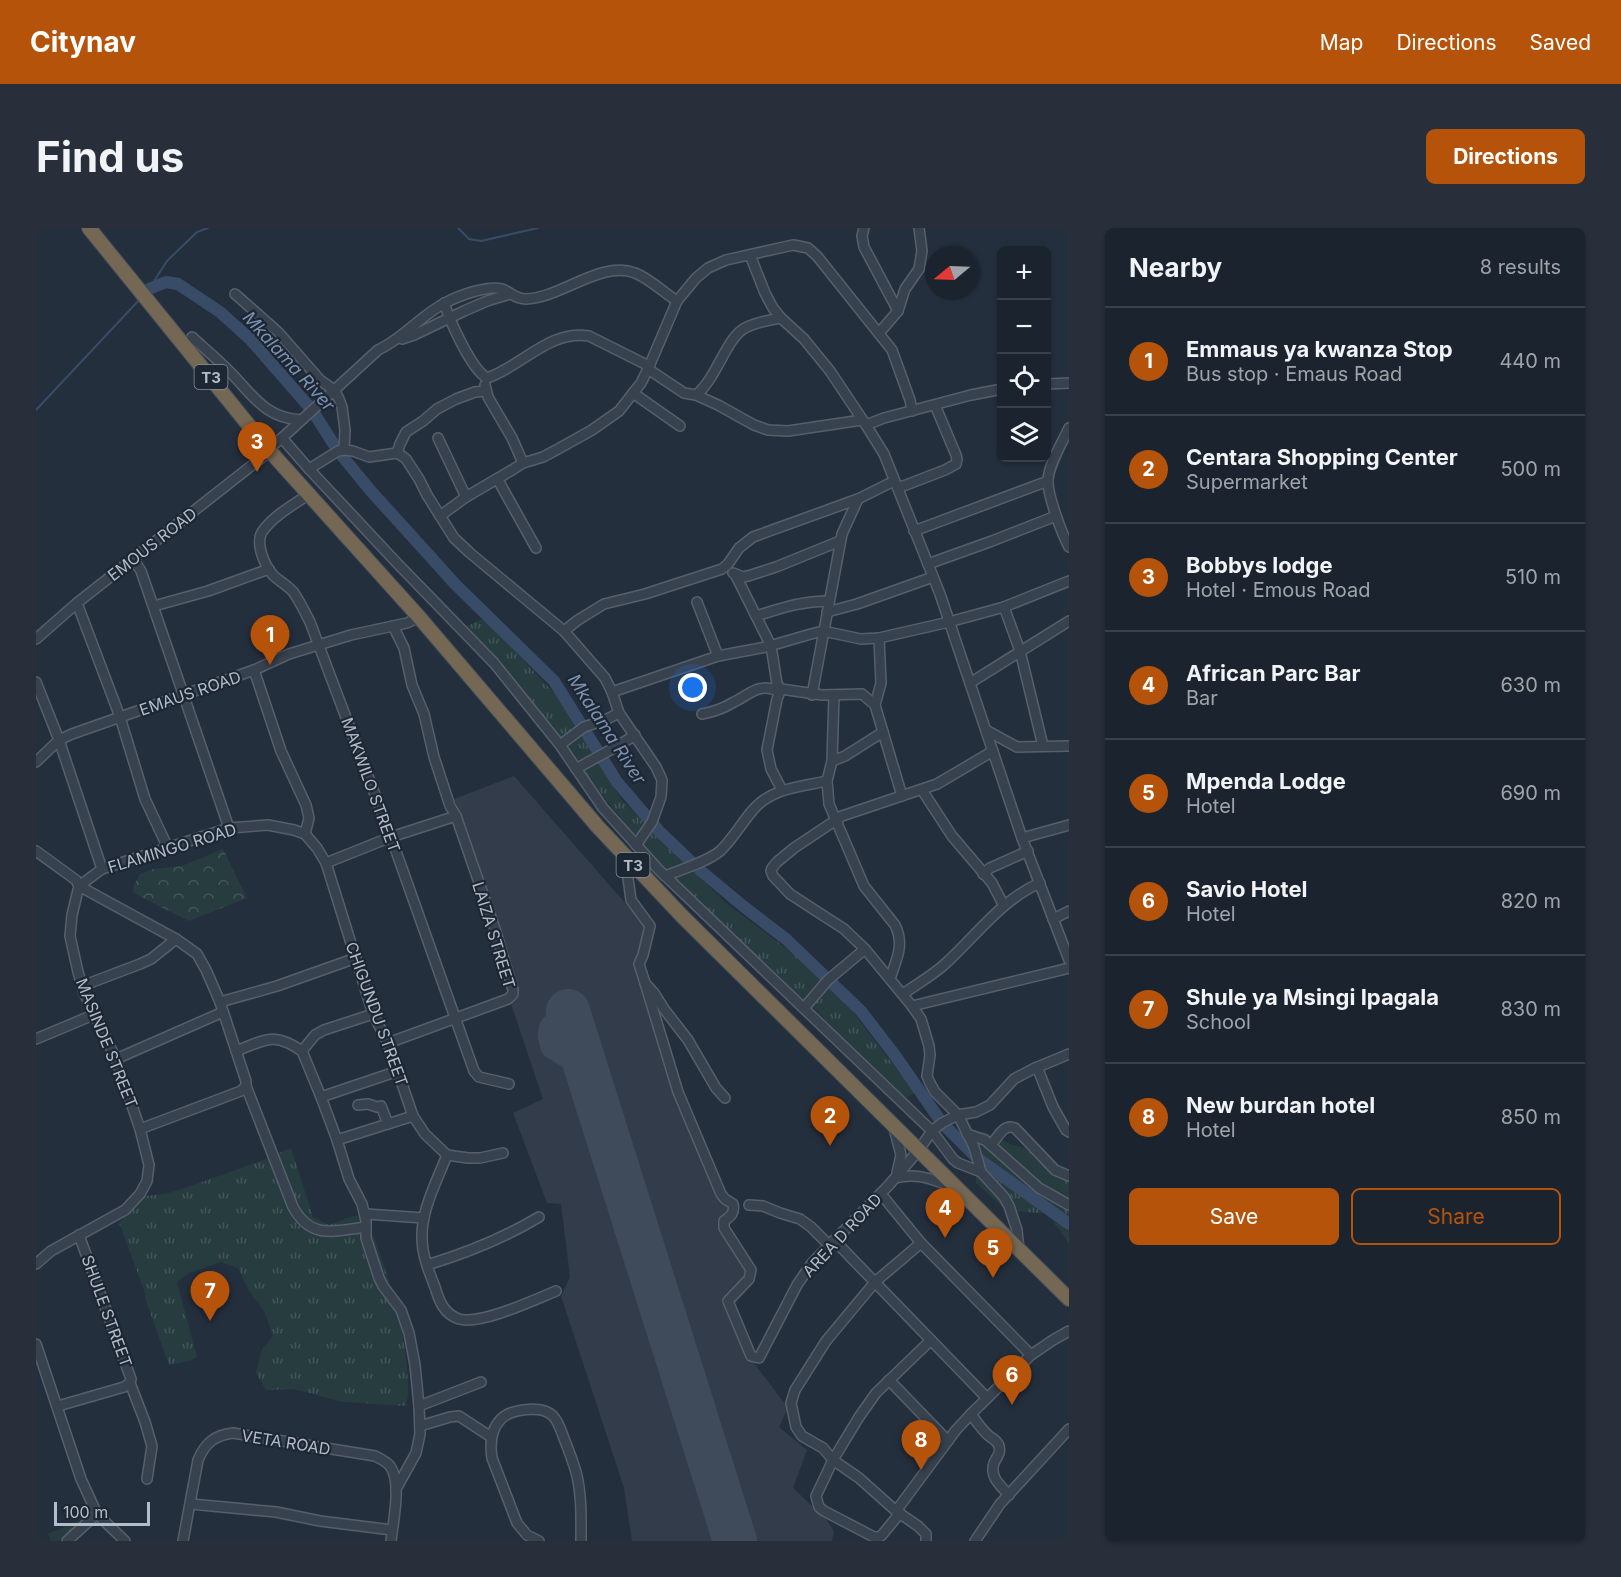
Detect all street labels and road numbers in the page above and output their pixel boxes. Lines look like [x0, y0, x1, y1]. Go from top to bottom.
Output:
road number: T3 [194, 365, 228, 389]
street label: EMOUS ROAD [103, 503, 201, 585]
street label: EMAUS ROAD [137, 666, 243, 720]
street label: MAKWILO STREET [337, 715, 405, 855]
street label: FLAMINGO ROAD [105, 819, 239, 877]
road number: T3 [616, 853, 650, 877]
street label: LAIZA STREET [468, 879, 520, 991]
street label: CHIGUNDU STREET [342, 939, 412, 1089]
street label: MASINDE STREET [72, 975, 142, 1111]
street label: AREA D ROAD [798, 1189, 886, 1281]
street label: SHULE STREET [77, 1252, 137, 1370]
street label: VETA ROAD [240, 1425, 332, 1459]

